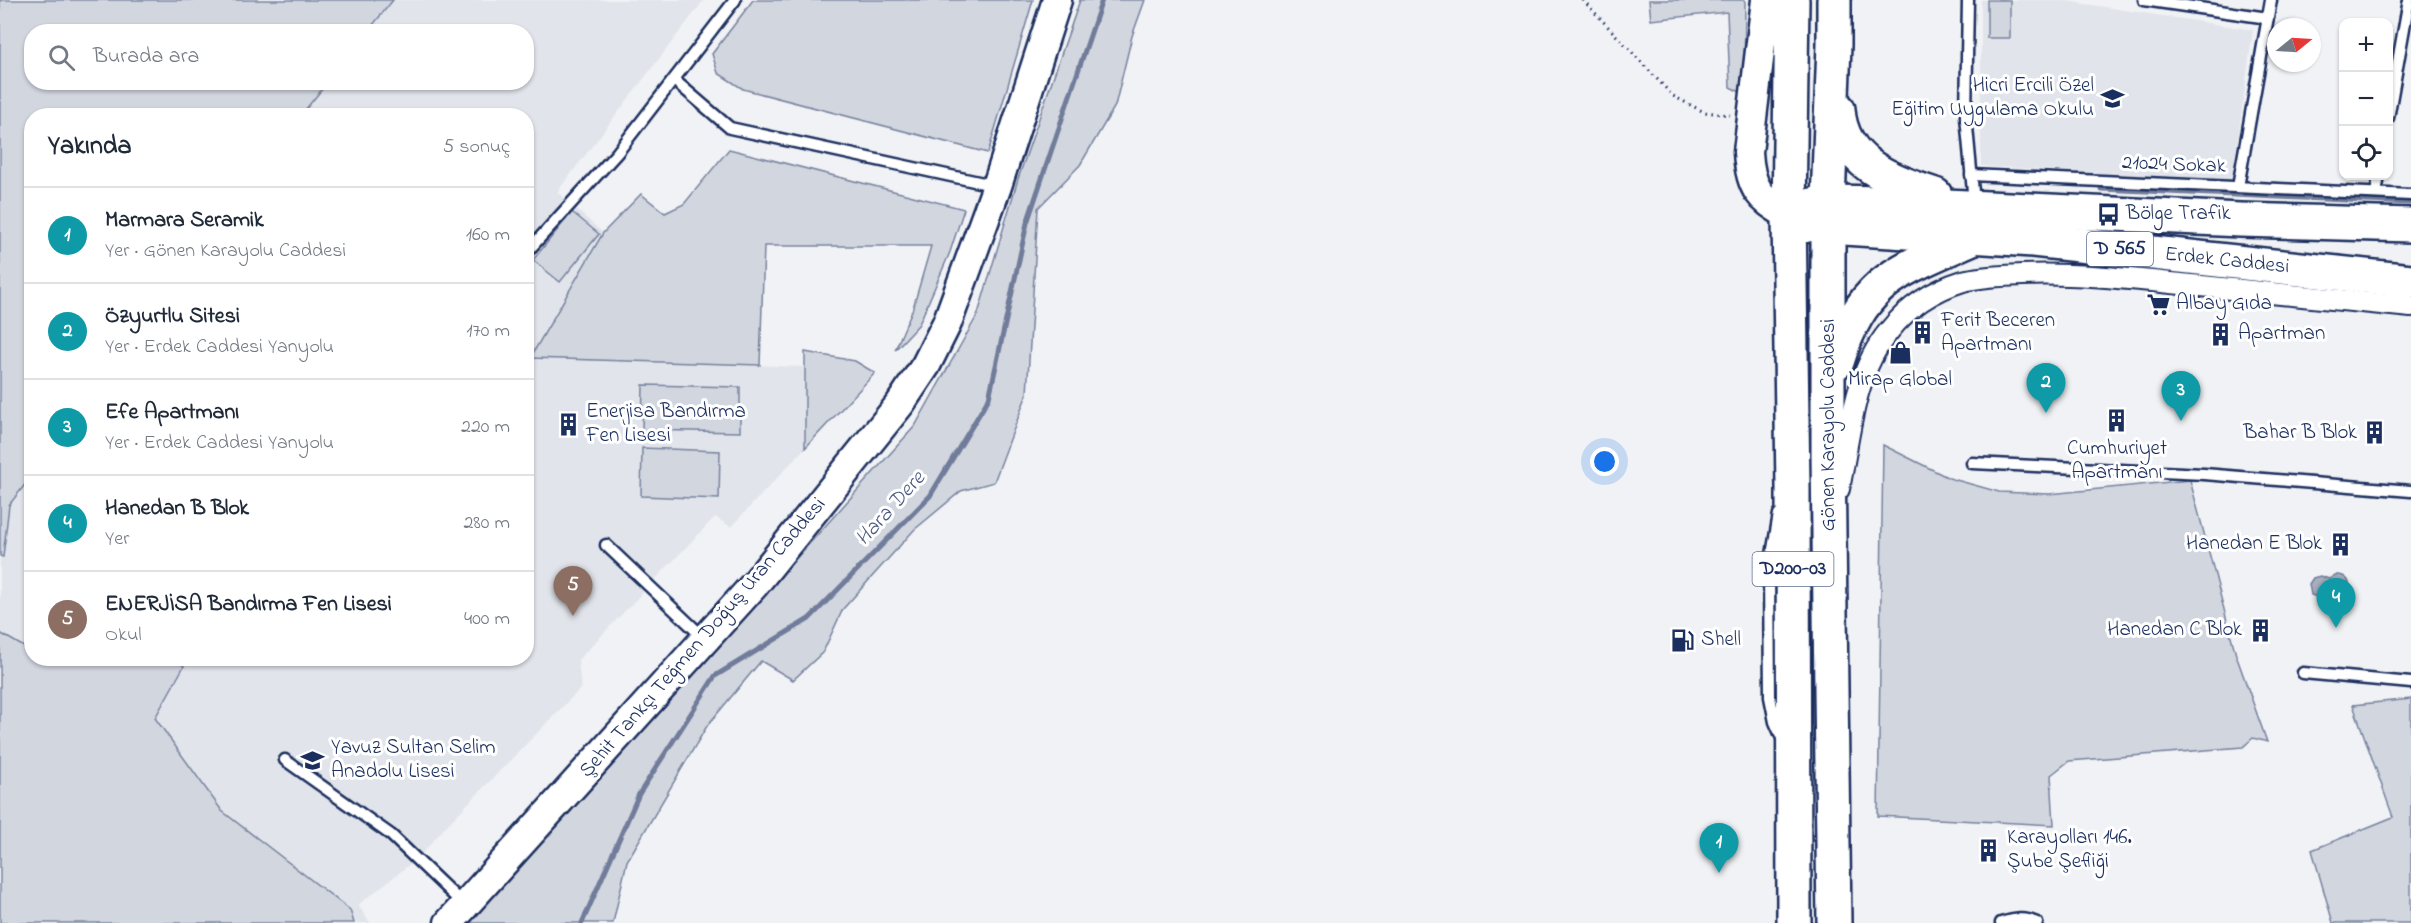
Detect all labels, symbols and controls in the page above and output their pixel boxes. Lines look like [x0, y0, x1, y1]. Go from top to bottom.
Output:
north arrow [2267, 18, 2321, 72]
map controls [2339, 18, 2393, 180]
button: + [2339, 18, 2393, 72]
search box [24, 24, 534, 90]
icon: search [45, 41, 78, 74]
text: Burada ara [93, 41, 199, 73]
place label: Hicri Ercili Özel Eğitim Uygulama Okulu [1891, 71, 2094, 127]
button: − [2339, 72, 2393, 126]
school or university icon: Hicri Ercili Özel Eğitim Uygulama Okulu [2099, 85, 2125, 111]
button: locate [2339, 126, 2393, 180]
text: Yakında [48, 128, 132, 166]
text: 5 sonuç [443, 133, 510, 162]
street label: 21024 Sokak [2121, 148, 2227, 182]
place label: Bölge Trafik [2125, 199, 2231, 231]
bus stop icon: Bölge Trafik [2095, 201, 2121, 227]
text: Marmara Seramik [105, 205, 264, 237]
text: 1 [64, 221, 71, 250]
text: 160 m [466, 221, 510, 250]
road number: D 565 [2087, 232, 2153, 266]
text: Yer · Gönen Karayolu Caddesi [105, 237, 346, 266]
street label: Erdek Caddesi [2163, 240, 2291, 282]
place label: Albay Gıda [2176, 289, 2272, 321]
supermarket icon: Albay Gıda [2145, 291, 2171, 317]
text: Özyurtlu Sitesi [105, 301, 240, 333]
place label: Ferit Beceren Apartmanı [1940, 306, 2055, 360]
text: 2 [63, 317, 72, 346]
text: 170 m [466, 317, 510, 346]
street label: Gönen Karayolu Caddesi [1814, 319, 1846, 531]
place label: Apartman [2238, 319, 2325, 349]
building icon: Ferit Beceren Apartmanı [1910, 320, 1936, 346]
building icon: Apartman [2207, 321, 2233, 347]
text: Yer · Erdek Caddesi Yanyolu [105, 333, 334, 362]
shop icon: Mirap Global [1887, 339, 1913, 365]
pin: 2 [2026, 364, 2066, 413]
place label: Mirap Global [1848, 365, 1952, 395]
pin: 3 [2162, 372, 2200, 421]
text: Efe Apartmanı [105, 397, 239, 429]
place label: Enerjisa Bandırma Fen Lisesi [585, 397, 746, 451]
building icon: Cumhuriyet Apartmanı [2104, 408, 2130, 434]
building icon: Enerjisa Bandırma Fen Lisesi [555, 411, 581, 437]
text: 3 [63, 413, 72, 442]
text: 220 m [461, 413, 510, 442]
place label: Bahar B Blok [2242, 418, 2358, 448]
building icon: Bahar B Blok [2362, 420, 2388, 446]
text: Yer · Erdek Caddesi Yanyolu [105, 429, 334, 458]
place label: Cumhuriyet Apartmanı [2067, 434, 2167, 488]
your location [1590, 447, 1619, 476]
water label: Hara Dere [848, 463, 934, 554]
street label: Şehit Tankçı Teğmen Doğuş Uran Caddesi [573, 491, 835, 786]
text: Hanedan B Blok [105, 493, 249, 525]
text: 4 [63, 509, 72, 538]
text: 280 m [463, 509, 510, 538]
text: Yer [105, 525, 129, 554]
place label: Hanedan E Blok [2186, 529, 2323, 559]
building icon: Hanedan E Blok [2327, 531, 2353, 557]
road number: D200-03 [1752, 552, 1834, 586]
pin: 5 [554, 566, 592, 616]
pin: 4 [2316, 578, 2356, 628]
text: ENERJİSA Bandırma Fen Lisesi [105, 589, 392, 621]
text: 5 [62, 605, 73, 634]
text: 400 m [464, 605, 510, 634]
place label: Hanedan C Blok [2107, 615, 2243, 645]
building icon: Hanedan C Blok [2247, 617, 2273, 643]
text: Okul [105, 621, 142, 650]
place label: Shell [1701, 625, 1741, 655]
fuel station icon: Shell [1670, 627, 1696, 653]
place label: Yavuz Sultan Selim Anadolu Lisesi [331, 733, 496, 787]
school or university icon: Yavuz Sultan Selim Anadolu Lisesi [300, 747, 326, 773]
place label: Karayolları 146. Şube Şefliği [2007, 823, 2132, 879]
pin: 1 [1700, 824, 1738, 873]
building icon: Karayolları 146. Şube Şefliği [1976, 837, 2002, 863]

